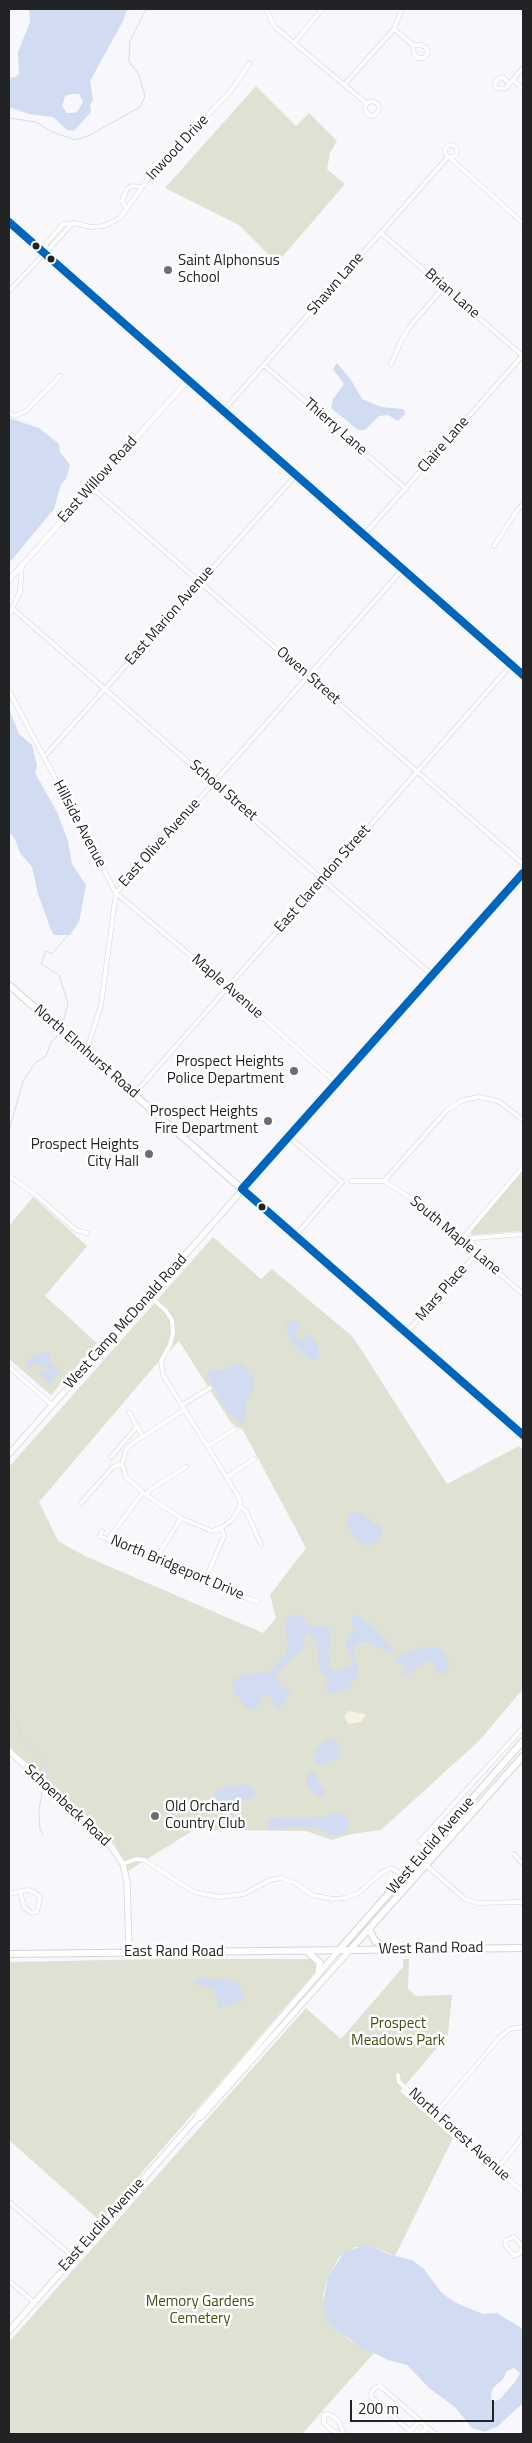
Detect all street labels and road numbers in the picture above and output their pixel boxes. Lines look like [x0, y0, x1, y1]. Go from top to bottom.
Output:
street label: Inwood Drive [143, 112, 213, 184]
street label: Shawn Lane [304, 249, 368, 319]
street label: Brian Lane [421, 265, 483, 323]
street label: Thierry Lane [300, 395, 370, 459]
street label: Claire Lane [415, 413, 473, 477]
street label: East Willow Road [55, 433, 141, 527]
street label: East Marion Avenue [122, 562, 218, 670]
street label: Owen Street [272, 643, 344, 709]
street label: School Street [185, 757, 261, 825]
street label: Hillside Avenue [48, 777, 110, 871]
street label: East Olive Avenue [116, 795, 204, 891]
street label: East Clarendon Street [271, 821, 375, 937]
street label: Maple Avenue [187, 951, 267, 1023]
street label: North Elmhurst Road [30, 1001, 142, 1103]
street label: South Maple Lane [406, 1193, 504, 1279]
street label: West Camp McDonald Road [61, 1251, 191, 1393]
street label: Mars Place [412, 1261, 472, 1325]
street label: North Bridgeport Drive [108, 1532, 246, 1604]
street label: Schoenbeck Road [20, 1761, 114, 1851]
street label: West Euclid Avenue [384, 1793, 478, 1899]
street label: West Rand Road [379, 1939, 483, 1959]
street label: East Rand Road [124, 1943, 224, 1961]
street label: North Forest Avenue [405, 2085, 513, 2185]
street label: East Euclid Avenue [56, 2175, 148, 2275]

